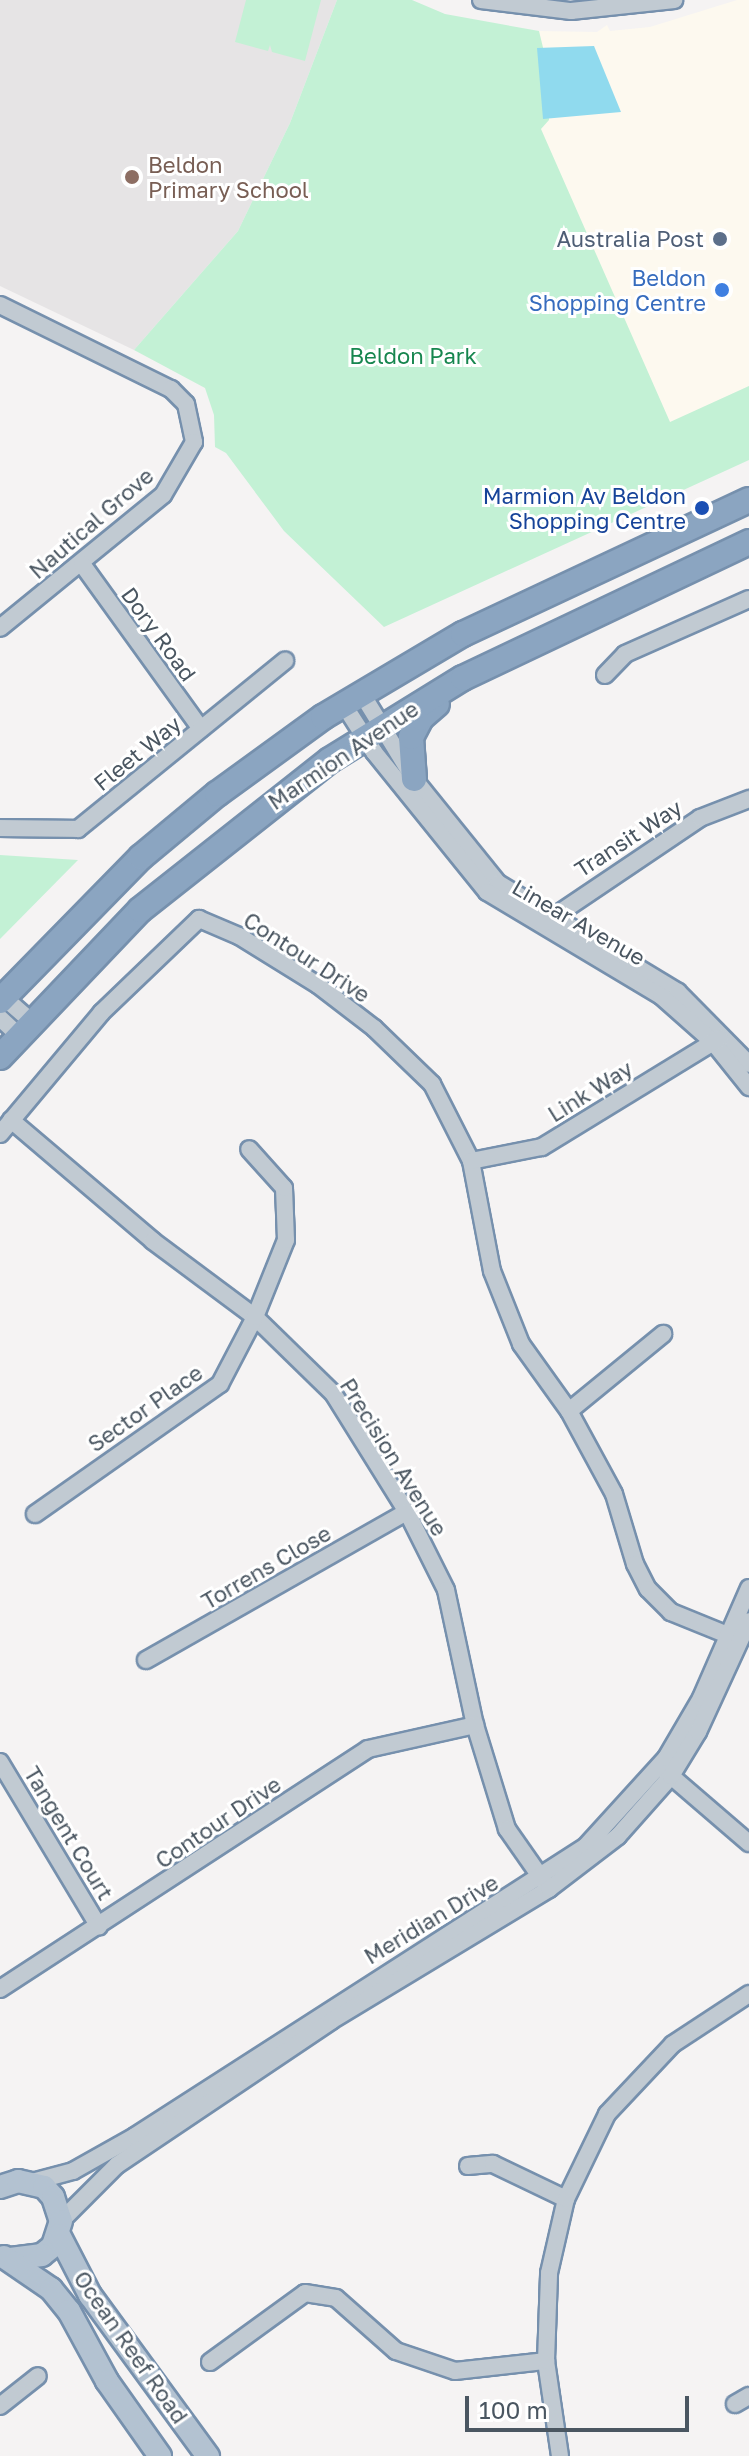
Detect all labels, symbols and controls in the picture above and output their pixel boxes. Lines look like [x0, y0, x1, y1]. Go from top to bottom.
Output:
place label: Beldon Primary School [148, 151, 309, 202]
marker: Beldon Primary School [123, 168, 141, 186]
place label: Australia Post [556, 226, 704, 252]
marker: Australia Post [711, 230, 729, 248]
place label: Beldon Shopping Centre [529, 264, 706, 316]
marker: Beldon Shopping Centre [713, 281, 731, 299]
park label: Beldon Park [349, 343, 477, 369]
street label: Nautical Grove [24, 462, 158, 584]
place label: Marmion Av Beldon Shopping Centre [483, 482, 686, 534]
marker: Marmion Av Beldon Shopping Centre [693, 499, 711, 517]
street label: Dory Road [116, 582, 202, 686]
street label: Marmion Avenue [263, 695, 423, 815]
street label: Fleet Way [88, 710, 186, 796]
street label: Transit Way [569, 794, 687, 882]
street label: Linear Avenue [508, 873, 650, 971]
street label: Contour Drive [239, 906, 375, 1008]
street label: Link Way [543, 1055, 637, 1127]
street label: Sector Place [83, 1359, 207, 1457]
street label: Precision Avenue [335, 1373, 453, 1541]
street label: Torrens Close [197, 1519, 335, 1615]
street label: Tangent Court [19, 1762, 119, 1904]
street label: Contour Drive [150, 1770, 286, 1874]
street label: Meridian Drive [359, 1869, 503, 1969]
street label: Ocean Reef Road [69, 2266, 193, 2428]
scale bar [469, 2380, 693, 2430]
text: 100 m [479, 2395, 548, 2424]

